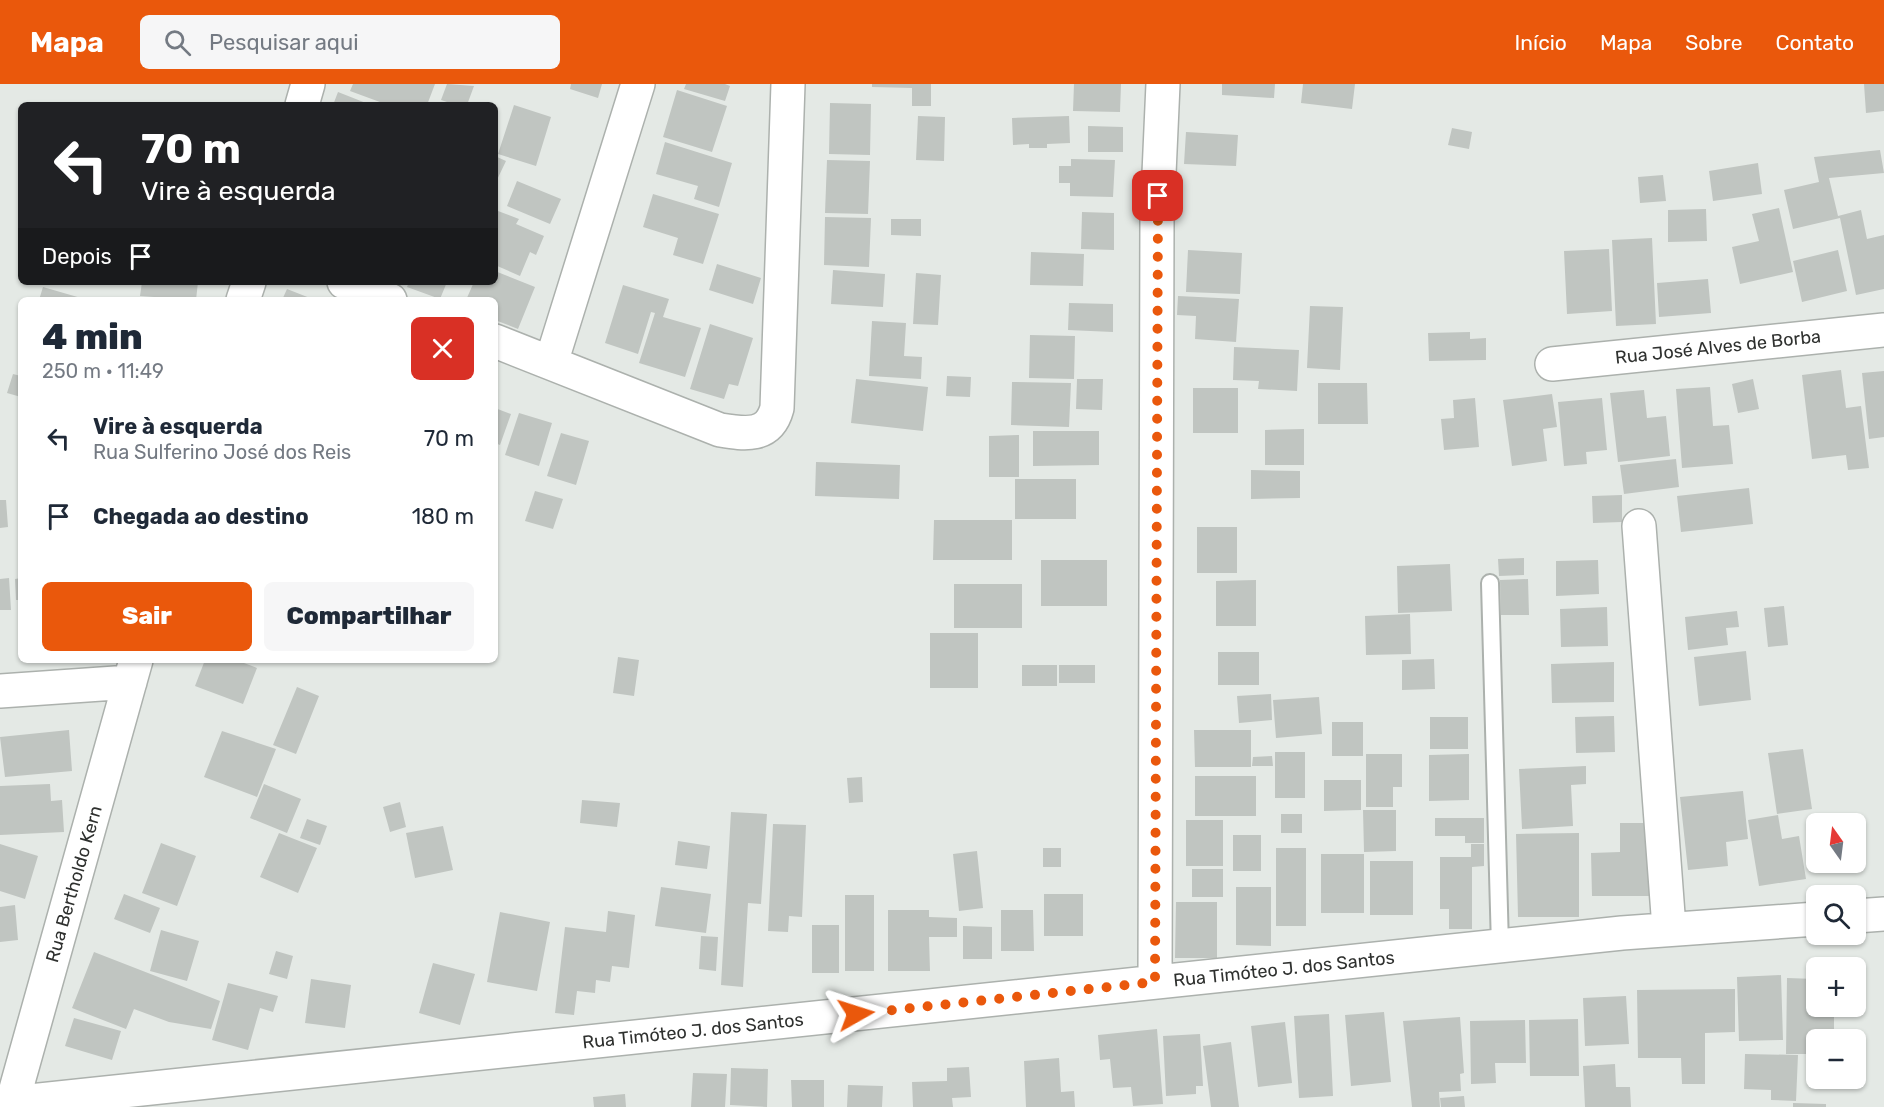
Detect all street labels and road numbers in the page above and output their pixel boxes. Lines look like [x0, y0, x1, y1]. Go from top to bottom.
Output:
street label: Rua José Alves de Borba [1614, 325, 1822, 369]
street label: Rua Bertholdo Kern [41, 803, 107, 965]
street label: Rua Timóteo J. dos Santos [1172, 946, 1396, 992]
street label: Rua Timóteo J. dos Santos [581, 1008, 805, 1054]

